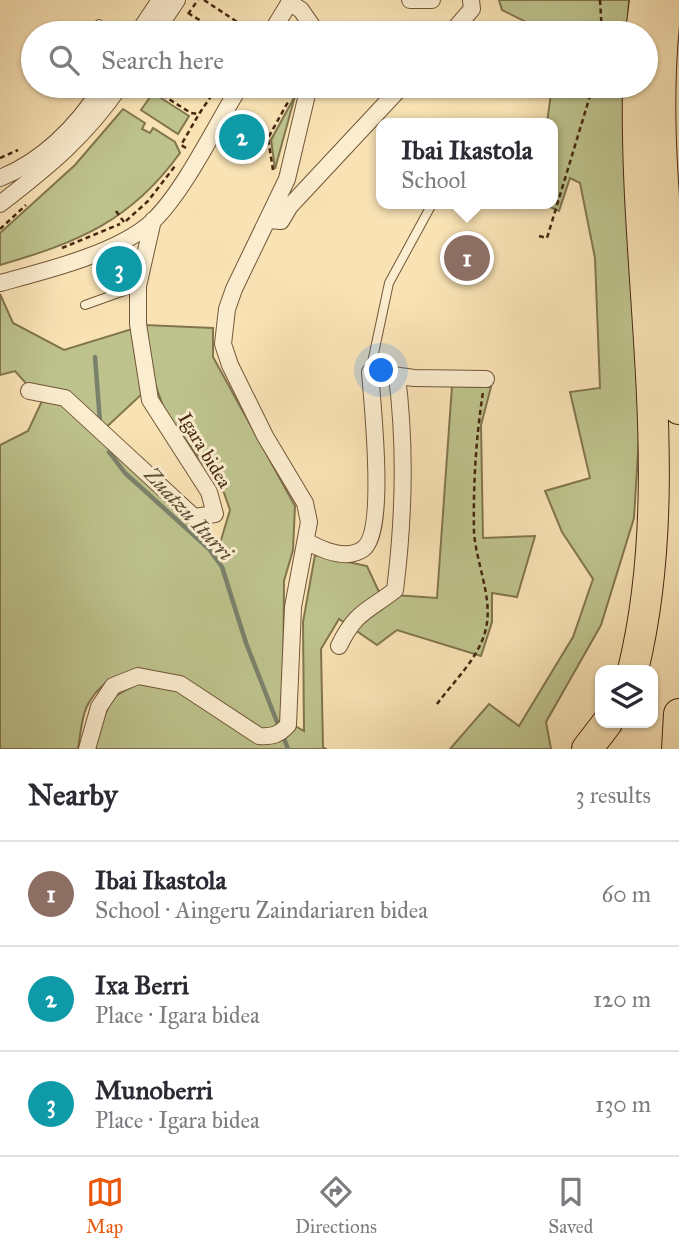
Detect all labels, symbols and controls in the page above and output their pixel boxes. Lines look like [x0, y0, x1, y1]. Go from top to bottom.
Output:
search box [21, 21, 658, 98]
icon: search [45, 41, 83, 79]
text: Search here [101, 44, 224, 76]
pin: 2 [219, 111, 265, 163]
popup [376, 118, 558, 209]
text: Ibai Ikastola [401, 134, 533, 166]
text: School [401, 166, 467, 194]
pin: 1 [444, 232, 490, 284]
pin: 3 [96, 243, 142, 295]
your location [364, 353, 398, 387]
street label: Igara bidea [173, 408, 237, 493]
water label: Zuatzu Iturri [138, 461, 239, 566]
map controls [595, 665, 658, 728]
button: layers [595, 665, 658, 728]
text: Nearby [28, 777, 118, 813]
text: 3 results [575, 781, 651, 809]
text: Ibai Ikastola [95, 864, 227, 896]
text: 1 [46, 880, 56, 908]
text: 60 m [602, 880, 651, 908]
text: School · Aingeru Zaindariaren bidea [95, 896, 428, 924]
text: Ixa Berri [95, 969, 189, 1001]
text: 2 [45, 985, 57, 1013]
text: 120 m [593, 985, 651, 1013]
text: Place · Igara bidea [95, 1001, 260, 1029]
text: Munoberri [95, 1074, 213, 1106]
text: 3 [46, 1090, 56, 1118]
text: 130 m [595, 1090, 651, 1118]
text: Place · Igara bidea [95, 1106, 260, 1134]
tab: Map [86, 1173, 124, 1238]
tab: Directions [295, 1173, 377, 1238]
tab: Saved [548, 1173, 593, 1238]

